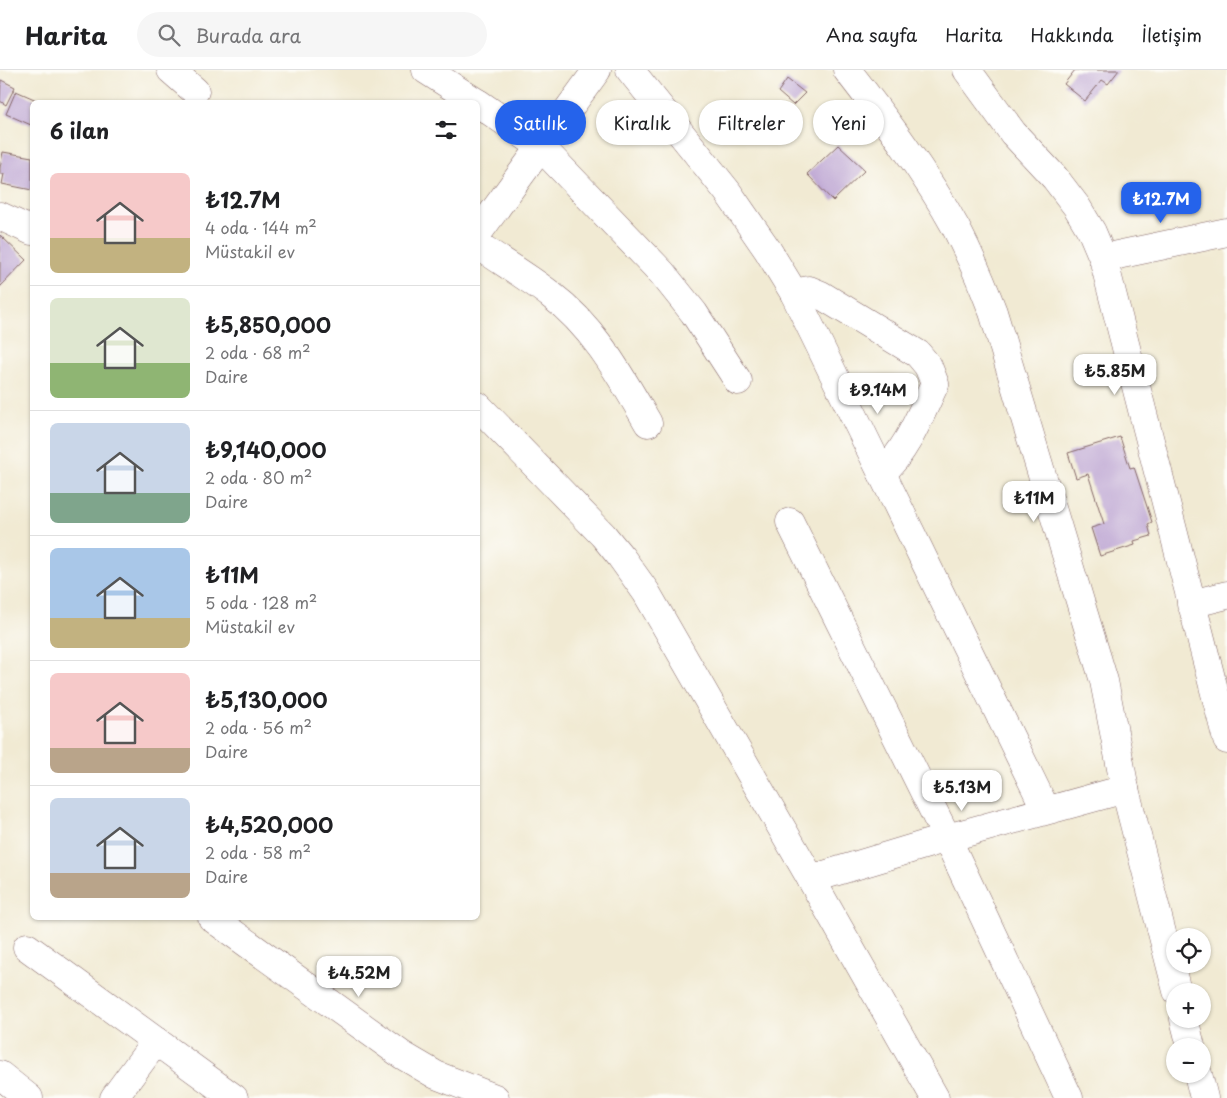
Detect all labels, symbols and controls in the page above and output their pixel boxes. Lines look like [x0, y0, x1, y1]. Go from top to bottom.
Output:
search box [137, 12, 487, 57]
text: Harita [25, 17, 107, 53]
icon: search [155, 21, 183, 49]
text: Burada ara [195, 21, 301, 49]
text: Ana sayfa [826, 21, 917, 48]
text: Harita [945, 21, 1002, 48]
text: Hakkında [1030, 21, 1114, 48]
text: İletişim [1142, 21, 1202, 48]
chip: Satılık [495, 100, 586, 145]
chip: Kiralık [596, 100, 689, 145]
chip: Filtreler [699, 100, 803, 145]
chip: Yeni [813, 100, 884, 145]
text: 6 ilan [50, 114, 109, 146]
icon: filters [432, 116, 460, 144]
pin: ₺12.7M [1120, 182, 1202, 224]
text: ₺12.7M [205, 183, 281, 215]
text: ₺12.7M [1132, 186, 1190, 210]
icon: home [90, 193, 150, 253]
text: 4 oda · 144 m² [205, 215, 317, 239]
text: Müstakil ev [205, 239, 295, 263]
text: ₺5,850,000 [205, 308, 331, 340]
icon: home [90, 318, 150, 378]
text: 2 oda · 68 m² [205, 340, 311, 364]
pin: ₺5.85M [1074, 354, 1156, 396]
text: ₺5.85M [1084, 358, 1146, 382]
text: Daire [205, 364, 248, 388]
pin: ₺9.14M [837, 372, 919, 415]
text: ₺9.14M [849, 377, 907, 401]
text: ₺9,140,000 [205, 433, 326, 465]
icon: home [90, 443, 150, 503]
text: 2 oda · 80 m² [205, 465, 312, 489]
pin: ₺11M [1004, 480, 1064, 523]
text: ₺11M [1013, 485, 1055, 509]
text: Daire [205, 489, 248, 513]
text: ₺11M [205, 558, 259, 590]
icon: home [90, 568, 150, 628]
text: 5 oda · 128 m² [205, 590, 317, 614]
text: Müstakil ev [205, 614, 295, 638]
text: ₺5,130,000 [205, 683, 328, 715]
icon: home [90, 693, 150, 753]
text: 2 oda · 56 m² [205, 715, 312, 739]
text: Daire [205, 739, 248, 763]
pin: ₺5.13M [921, 770, 1003, 812]
text: ₺5.13M [933, 774, 991, 798]
text: ₺4,520,000 [205, 808, 333, 840]
icon: home [90, 818, 150, 878]
text: 2 oda · 58 m² [205, 840, 311, 864]
text: Daire [205, 864, 248, 888]
map controls [1166, 928, 1211, 1083]
button: locate [1166, 928, 1211, 973]
pin: ₺4.52M [318, 956, 400, 998]
text: ₺4.52M [328, 960, 390, 984]
button: + [1166, 983, 1211, 1028]
button: − [1166, 1038, 1211, 1083]

